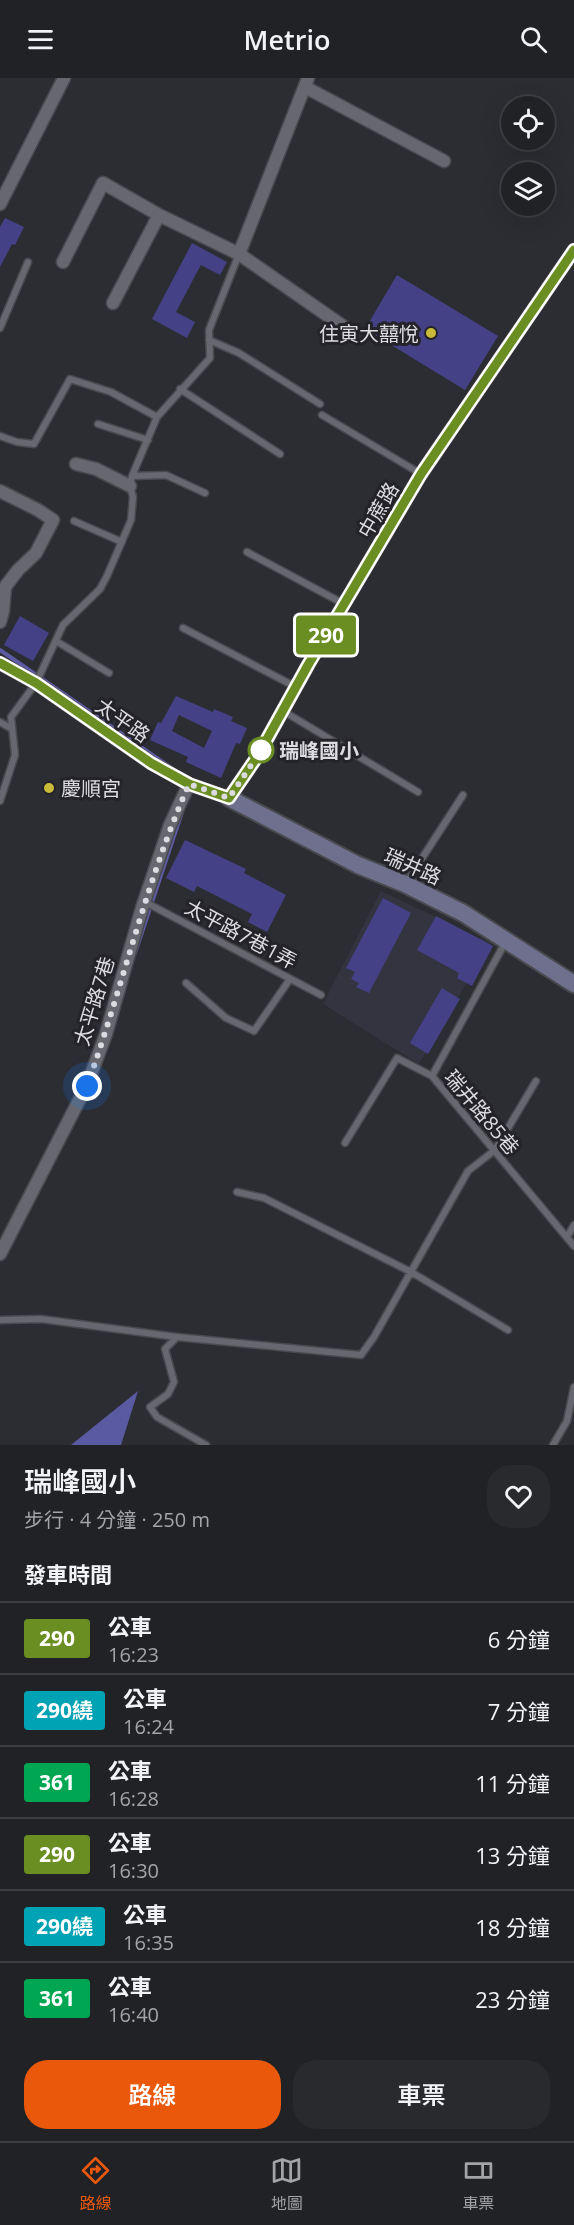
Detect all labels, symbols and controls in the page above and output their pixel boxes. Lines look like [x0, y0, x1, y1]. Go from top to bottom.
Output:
text: Metrio [244, 21, 330, 58]
icon: menu [24, 23, 57, 56]
icon: search [517, 23, 550, 56]
map controls [501, 96, 555, 216]
button: locate [501, 96, 555, 150]
button: layers [501, 162, 555, 216]
place label: 住寅大囍悅 [319, 320, 419, 347]
marker: 住寅大囍悅 [424, 326, 438, 340]
street label: 中蔗路 [351, 477, 405, 543]
line badge: 290 [292, 616, 360, 654]
text: 290 [308, 621, 344, 649]
street label: 太平路 [91, 692, 155, 748]
marker: 瑞峰國小 [248, 737, 274, 763]
place label: 瑞峰國小 [279, 737, 359, 764]
place label: 慶順宮 [61, 775, 121, 802]
marker: 慶順宮 [42, 781, 56, 795]
street label: 瑞井路 [380, 841, 446, 891]
street label: 太平路7巷1弄 [180, 893, 302, 975]
street label: 太平路7巷 [68, 953, 120, 1049]
street label: 瑞井路85巷 [439, 1064, 525, 1160]
your location [72, 1071, 102, 1101]
text: 瑞峰國小 [24, 1462, 136, 1500]
button: heart [487, 1465, 550, 1528]
text: 步行 · 4 分鐘 · 250 m [24, 1506, 210, 1533]
text: 發車時間 [24, 1559, 112, 1589]
text: 公車 [108, 1611, 152, 1641]
text: 290 [39, 1624, 75, 1652]
text: 6 分鐘 [488, 1624, 550, 1654]
text: 16:23 [108, 1641, 159, 1668]
text: 公車 [123, 1683, 167, 1713]
text: 290繞 [36, 1696, 93, 1724]
text: 7 分鐘 [488, 1696, 550, 1726]
text: 16:24 [123, 1713, 174, 1740]
text: 公車 [108, 1755, 152, 1785]
text: 361 [39, 1768, 75, 1796]
text: 11 分鐘 [475, 1768, 550, 1798]
text: 16:28 [108, 1785, 159, 1812]
text: 公車 [108, 1827, 152, 1857]
text: 290 [39, 1840, 75, 1868]
text: 13 分鐘 [475, 1840, 550, 1870]
text: 16:30 [108, 1857, 159, 1884]
text: 公車 [123, 1899, 167, 1929]
text: 290繞 [36, 1912, 93, 1940]
text: 18 分鐘 [475, 1912, 550, 1942]
text: 16:35 [123, 1929, 174, 1956]
text: 公車 [108, 1971, 152, 2001]
text: 361 [39, 1984, 75, 2012]
text: 23 分鐘 [475, 1984, 550, 2014]
text: 16:40 [108, 2001, 159, 2028]
button: 路線 [24, 2060, 281, 2129]
button: 車票 [293, 2060, 550, 2129]
tab: 路線 [79, 2154, 112, 2214]
tab: 地圖 [270, 2154, 303, 2214]
tab: 車票 [462, 2154, 495, 2214]

